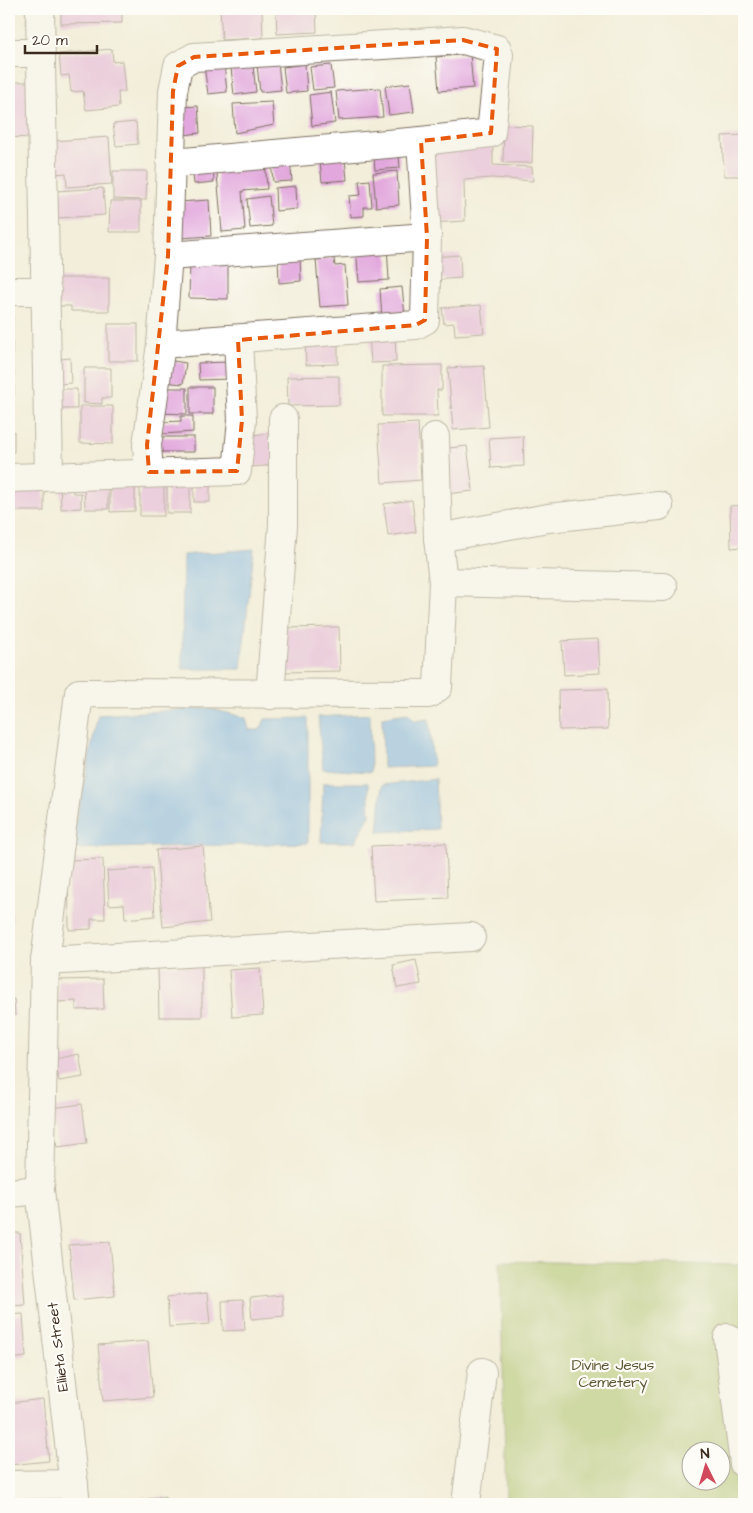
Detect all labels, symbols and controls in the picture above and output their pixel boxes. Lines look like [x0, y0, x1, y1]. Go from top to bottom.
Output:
scale bar [25, 22, 98, 54]
text: 20 m [32, 30, 68, 51]
street label: Ellieta Street [42, 1301, 74, 1393]
park label: Divine Jesus Cemetery [572, 1355, 655, 1394]
north arrow [680, 1440, 730, 1490]
text: N [700, 1444, 710, 1464]

